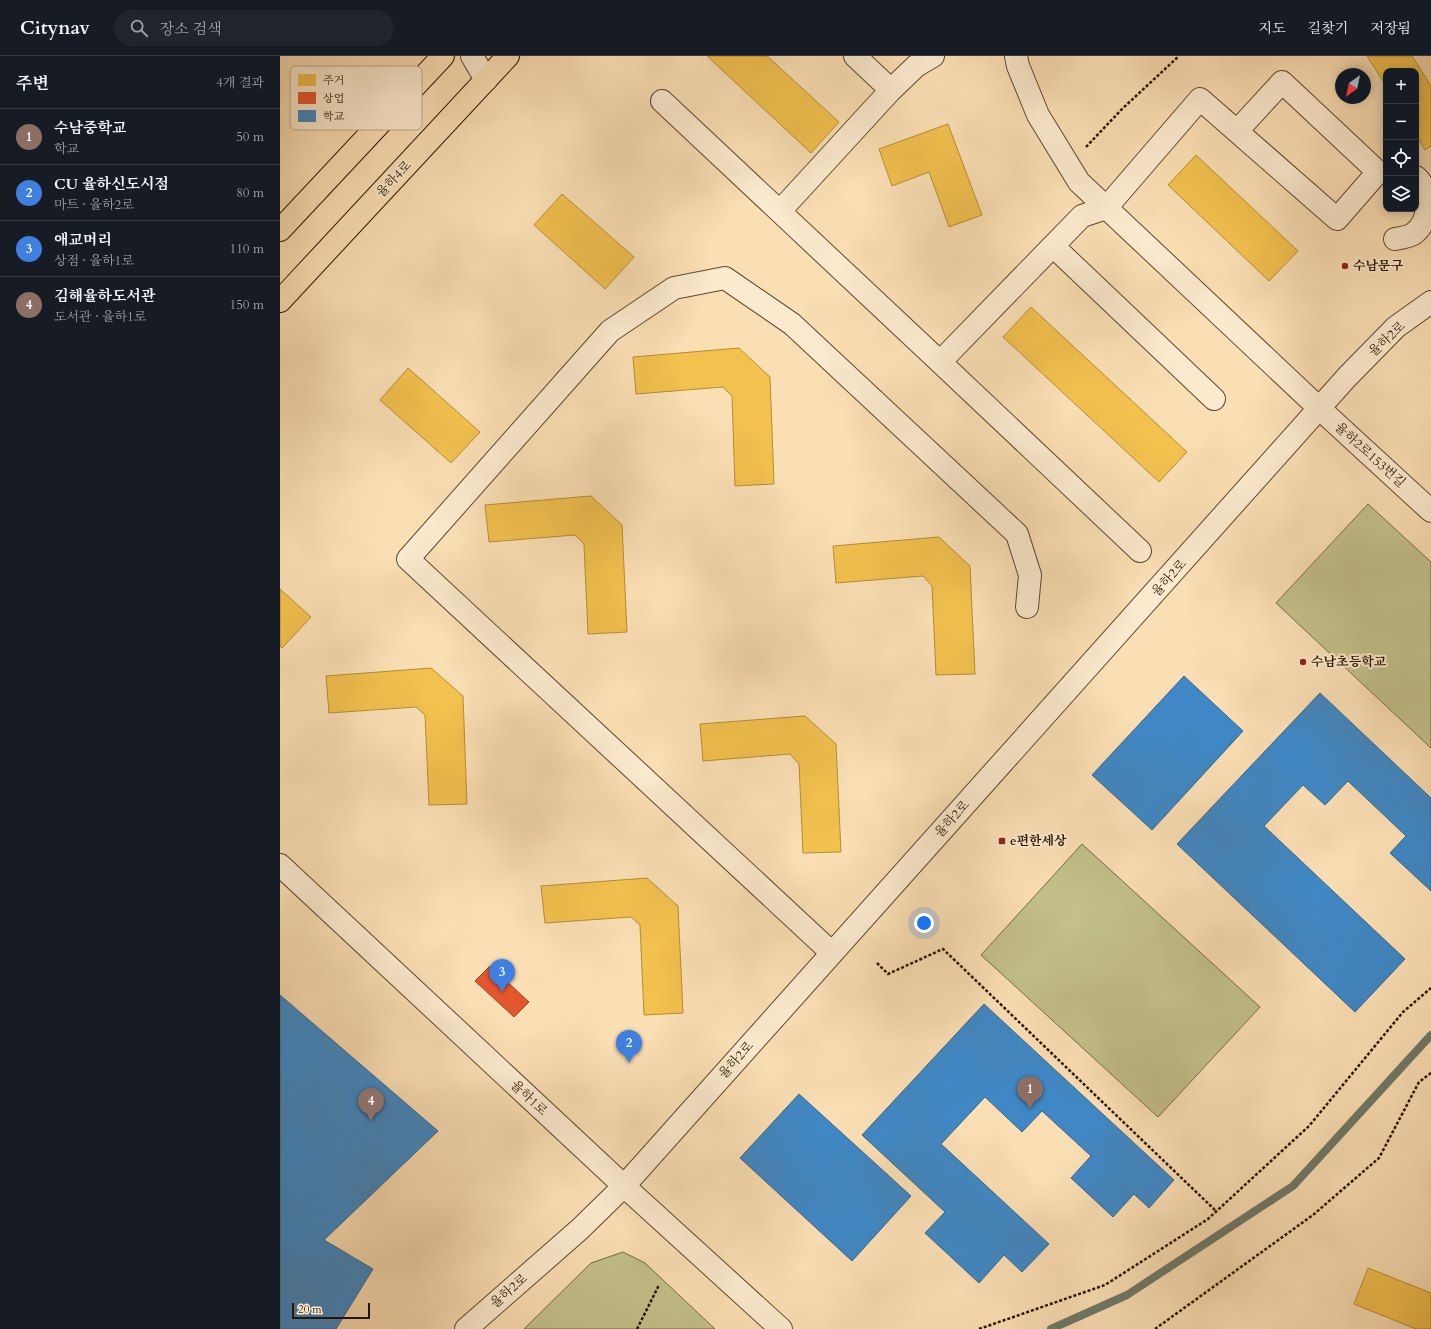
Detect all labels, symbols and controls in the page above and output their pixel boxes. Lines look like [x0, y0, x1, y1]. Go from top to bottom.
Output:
search box [114, 10, 394, 46]
text: Citynav [20, 15, 90, 41]
icon: search [128, 17, 150, 39]
text: 장소 검색 [160, 19, 222, 39]
text: 지도 [1259, 19, 1286, 38]
text: 길찾기 [1308, 19, 1348, 38]
text: 저장됨 [1370, 19, 1411, 38]
legend [290, 66, 422, 130]
north arrow [1335, 68, 1371, 104]
map controls [1383, 68, 1419, 212]
button: + [1383, 68, 1419, 104]
text: 주변 [16, 72, 49, 95]
text: 주거 [323, 73, 344, 88]
text: 4개 결과 [216, 74, 264, 92]
text: 상업 [323, 91, 344, 106]
button: − [1383, 104, 1419, 140]
text: 학교 [323, 109, 345, 124]
text: 수남중학교 [54, 118, 126, 138]
text: 1 [26, 128, 32, 146]
text: 50 m [236, 128, 264, 146]
text: 학교 [54, 140, 79, 158]
button: locate [1383, 140, 1419, 176]
street label: 율하4로 [372, 156, 416, 201]
text: CU 율하신도시점 [54, 174, 169, 194]
button: layers [1383, 176, 1419, 212]
text: 2 [26, 184, 32, 202]
text: 80 m [236, 184, 264, 202]
text: 마트 · 율하2로 [54, 196, 134, 214]
text: 애교머리 [54, 230, 112, 250]
text: 3 [26, 240, 32, 258]
text: 110 m [230, 240, 264, 258]
text: 상점 · 율하1로 [54, 252, 134, 270]
place label: 수남문구 [1353, 257, 1404, 275]
marker: 수남문구 [1340, 261, 1350, 271]
text: 김해율하도서관 [54, 286, 155, 306]
text: 4 [26, 296, 32, 314]
text: 150 m [230, 296, 264, 314]
text: 도서관 · 율하1로 [54, 308, 146, 326]
street label: 율하2로 [1365, 317, 1410, 361]
street label: 율하2로153번길 [1331, 418, 1409, 492]
street label: 율하2로 [1147, 555, 1191, 600]
place label: 수남초등학교 [1311, 653, 1387, 671]
marker: 수남초등학교 [1298, 657, 1308, 667]
street label: 율하2로 [930, 796, 974, 841]
place label: e편한세상 [1010, 832, 1067, 850]
marker: e편한세상 [997, 836, 1007, 846]
your location [914, 913, 934, 933]
pin: 3 [489, 959, 515, 992]
pin: 2 [616, 1030, 642, 1063]
street label: 율하2로 [714, 1037, 758, 1082]
street label: 율하1로 [507, 1076, 552, 1120]
pin: 1 [1017, 1076, 1043, 1109]
pin: 4 [358, 1088, 384, 1121]
street label: 율하2로 [486, 1269, 532, 1312]
scale bar [292, 1301, 370, 1320]
text: 20 m [298, 1302, 322, 1317]

